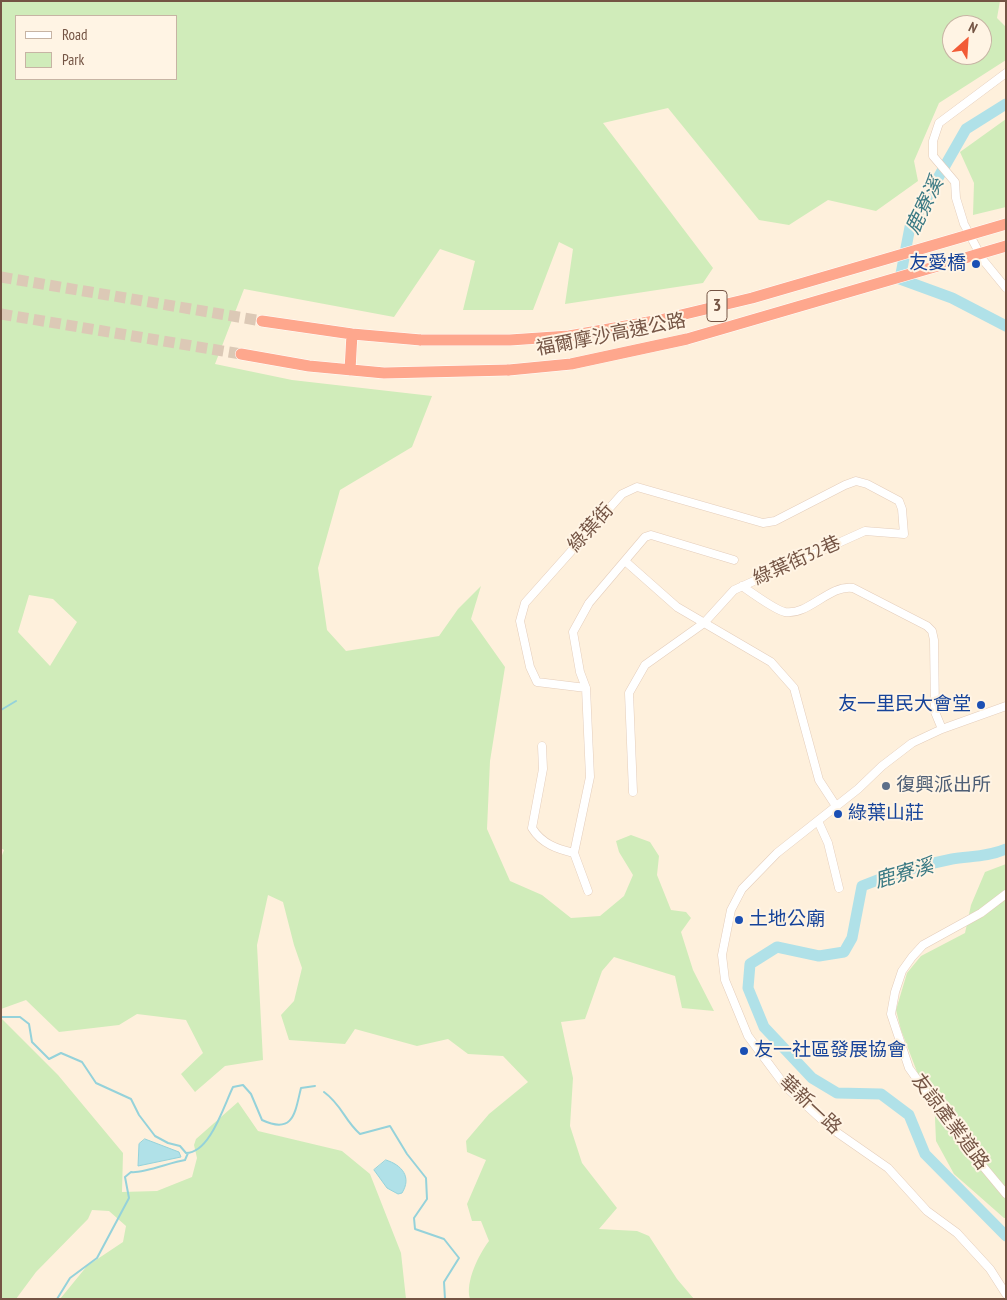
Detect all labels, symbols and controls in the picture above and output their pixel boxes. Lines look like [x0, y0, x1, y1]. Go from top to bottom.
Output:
legend [15, 15, 178, 80]
north arrow [942, 15, 992, 65]
text: N [966, 18, 980, 37]
text: Road [62, 25, 88, 44]
text: Park [62, 50, 84, 69]
water label: 鹿寮溪 [901, 174, 949, 238]
place label: 友愛橋 [909, 253, 966, 275]
marker: 友愛橋 [970, 258, 982, 270]
road number: 3 [707, 290, 727, 322]
street label: 福爾摩沙高速公路 [534, 309, 688, 361]
street label: 綠葉街 [563, 499, 619, 557]
street label: 綠葉街32巷 [750, 532, 844, 590]
place label: 友一里民大會堂 [838, 694, 971, 716]
marker: 友一里民大會堂 [975, 699, 987, 711]
place label: 復興派出所 [896, 775, 991, 797]
marker: 復興派出所 [880, 780, 892, 792]
place label: 綠葉山莊 [848, 803, 924, 825]
marker: 綠葉山莊 [832, 808, 844, 820]
water label: 鹿寮溪 [872, 854, 936, 894]
place label: 土地公廟 [749, 909, 825, 931]
marker: 土地公廟 [733, 914, 745, 926]
place label: 友一社區發展協會 [754, 1040, 906, 1062]
marker: 友一社區發展協會 [738, 1045, 750, 1057]
street label: 友諒產業道路 [907, 1070, 993, 1174]
street label: 華新一路 [774, 1071, 846, 1139]

